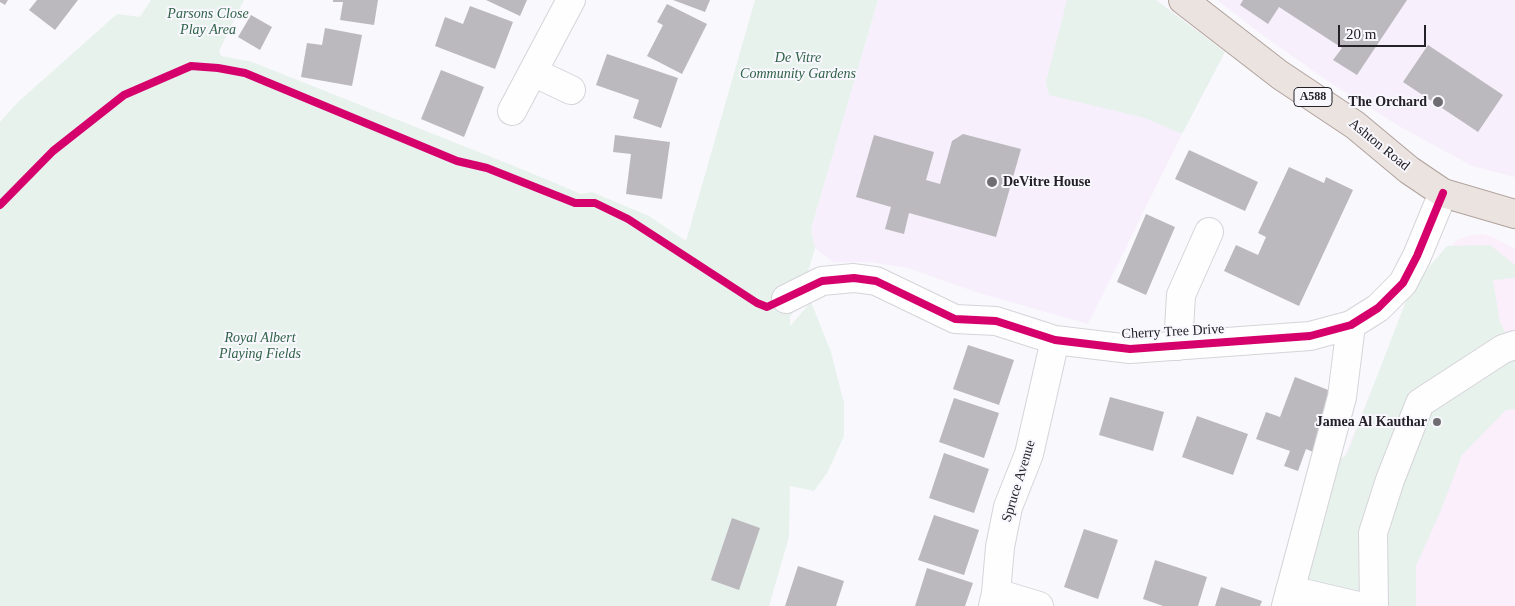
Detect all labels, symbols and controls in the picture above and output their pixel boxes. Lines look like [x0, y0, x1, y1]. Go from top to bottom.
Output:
park label: Parsons Close Play Area [167, 6, 249, 38]
scale bar [1340, 15, 1428, 47]
text: 20 m [1346, 26, 1376, 42]
park label: De Vitre Community Gardens [740, 50, 856, 82]
road number: A588 [1294, 88, 1332, 106]
place label: The Orchard [1348, 94, 1427, 110]
marker: The Orchard [1431, 95, 1445, 109]
street label: Ashton Road [1345, 115, 1413, 175]
place label: DeVitre House [1003, 174, 1090, 190]
marker: DeVitre House [985, 175, 999, 189]
street label: Cherry Tree Drive [1121, 321, 1225, 343]
park label: Royal Albert Playing Fields [219, 330, 301, 362]
place label: Jamea Al Kauthar [1316, 414, 1427, 430]
marker: Jamea Al Kauthar [1431, 416, 1443, 428]
street label: Spruce Avenue [999, 438, 1039, 524]

